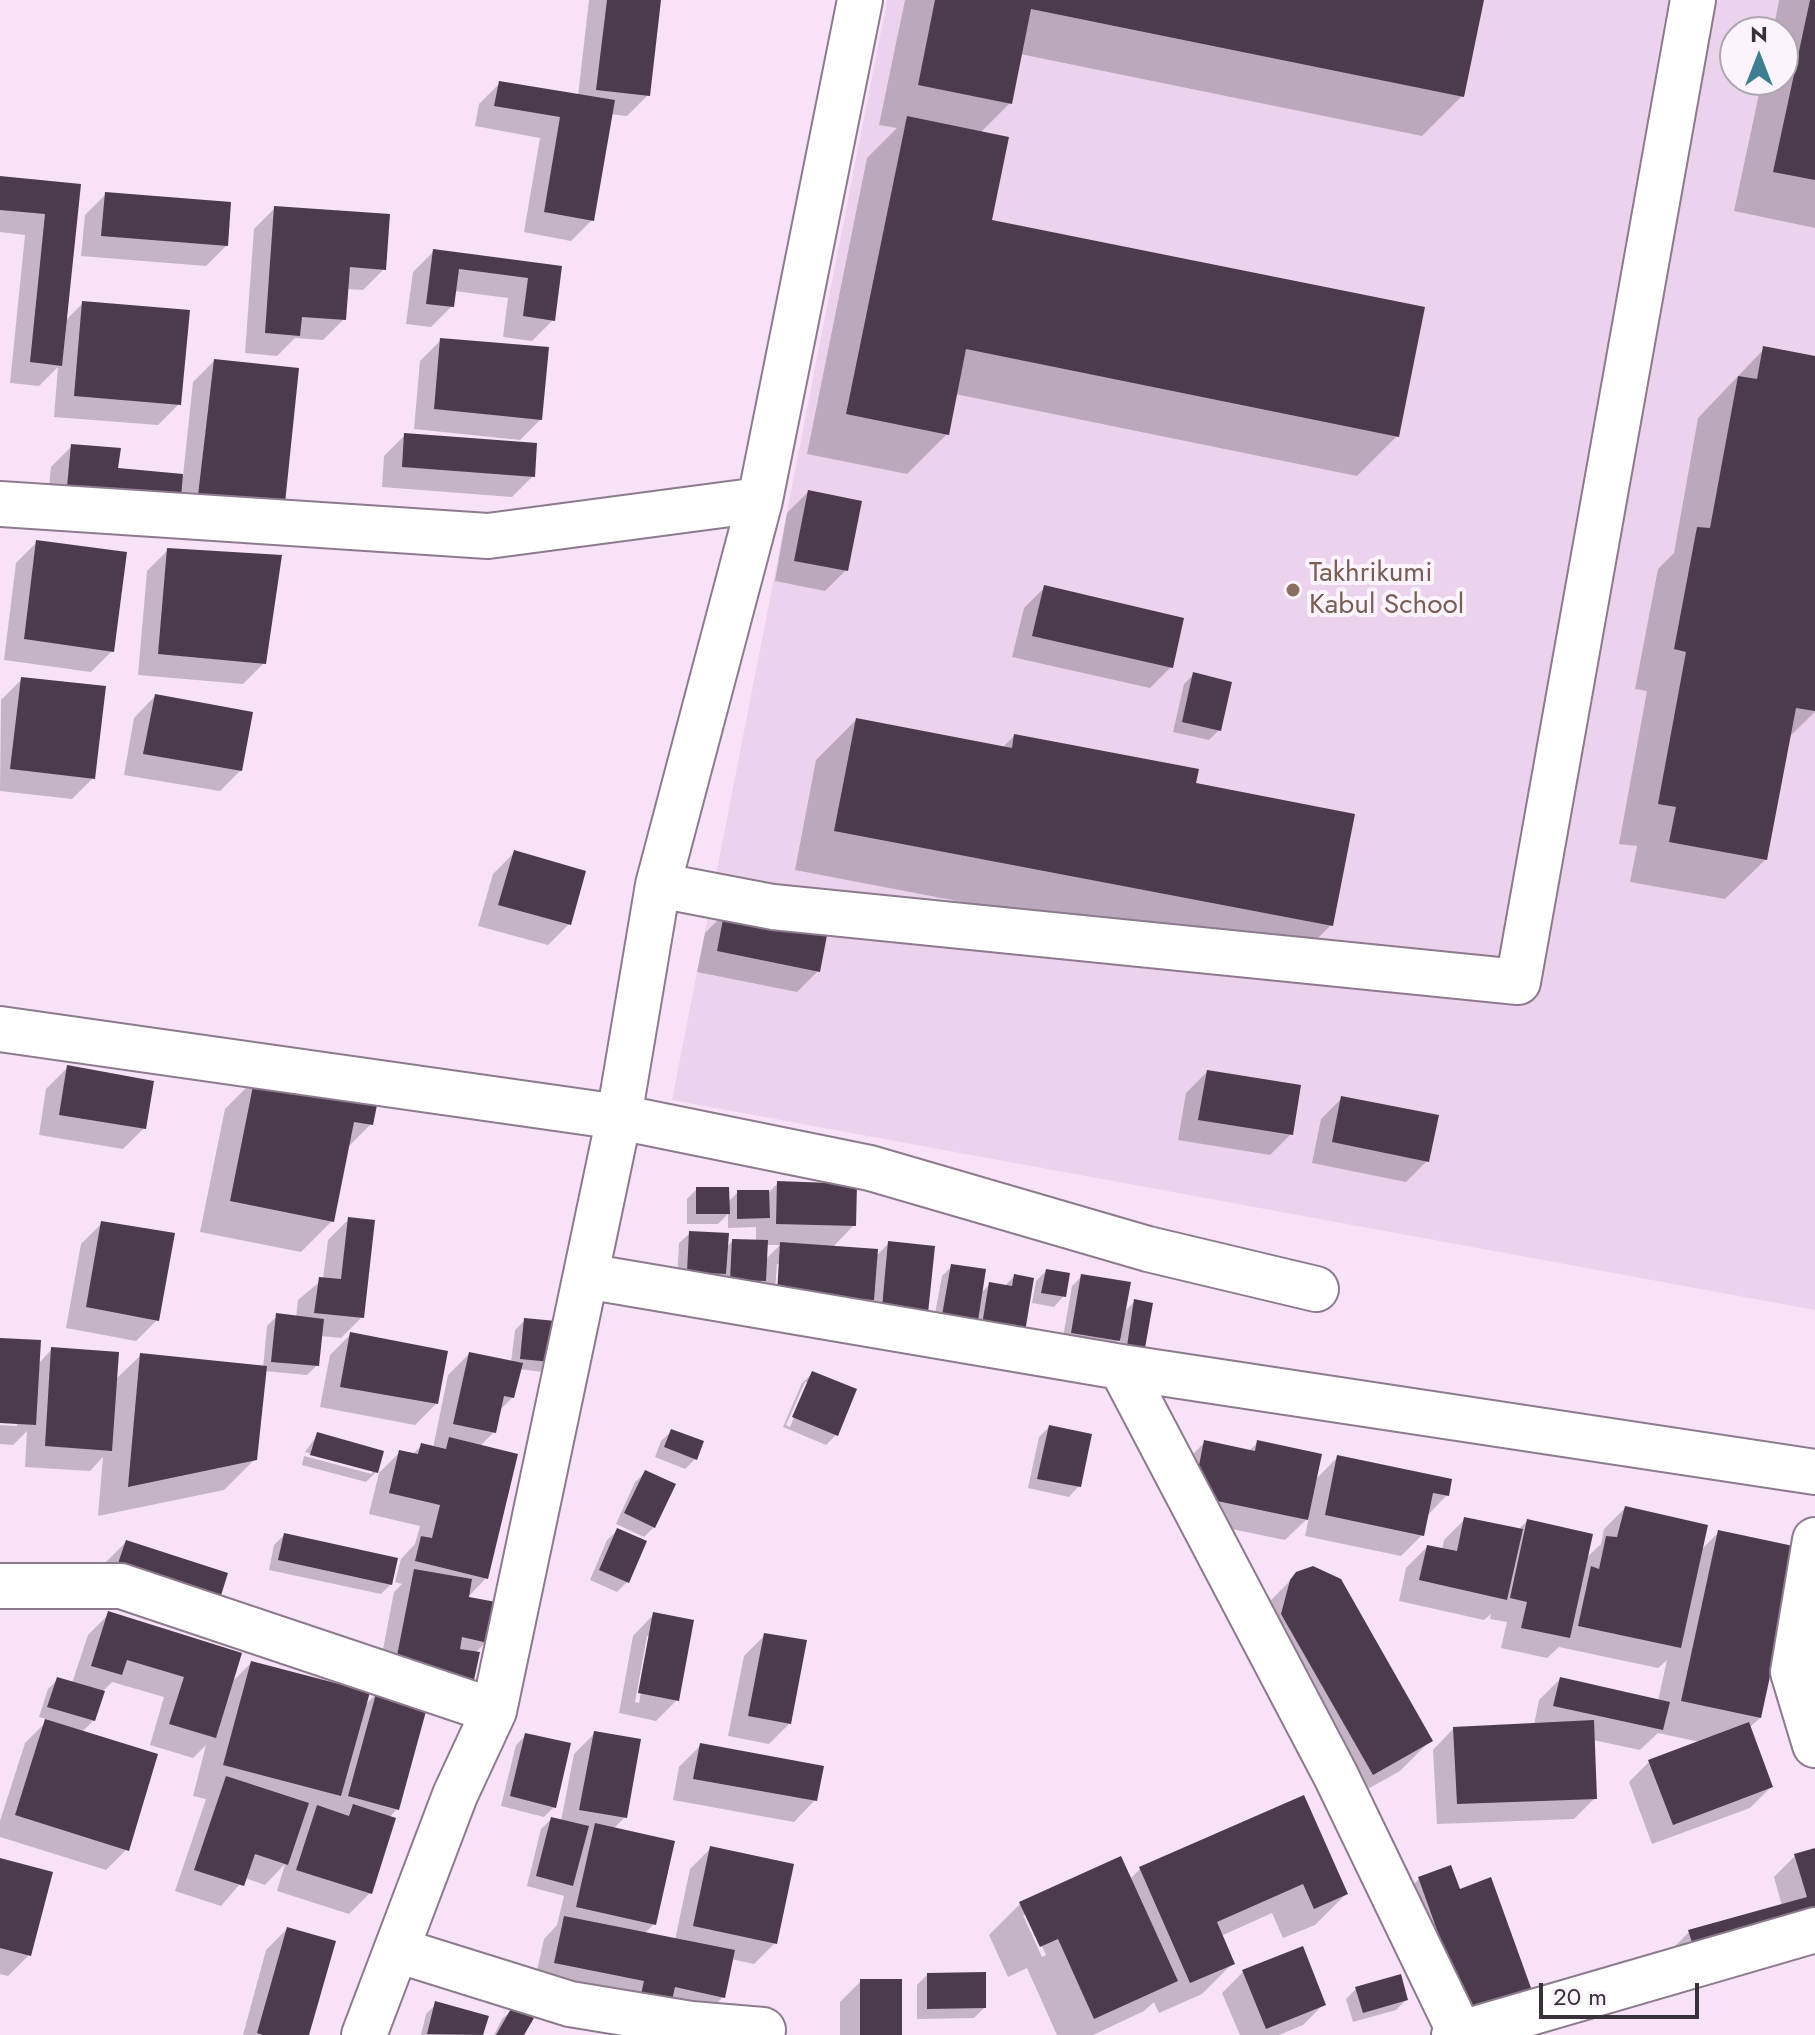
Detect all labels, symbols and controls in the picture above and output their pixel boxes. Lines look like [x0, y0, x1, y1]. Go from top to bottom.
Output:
north arrow [1719, 16, 1799, 96]
text: N [1750, 18, 1768, 50]
place label: Takhrikumi Kabul School [1309, 557, 1464, 623]
marker: Takhrikumi Kabul School [1284, 581, 1302, 599]
scale bar [1543, 1967, 1703, 2017]
text: 20 m [1553, 1979, 1607, 2014]

